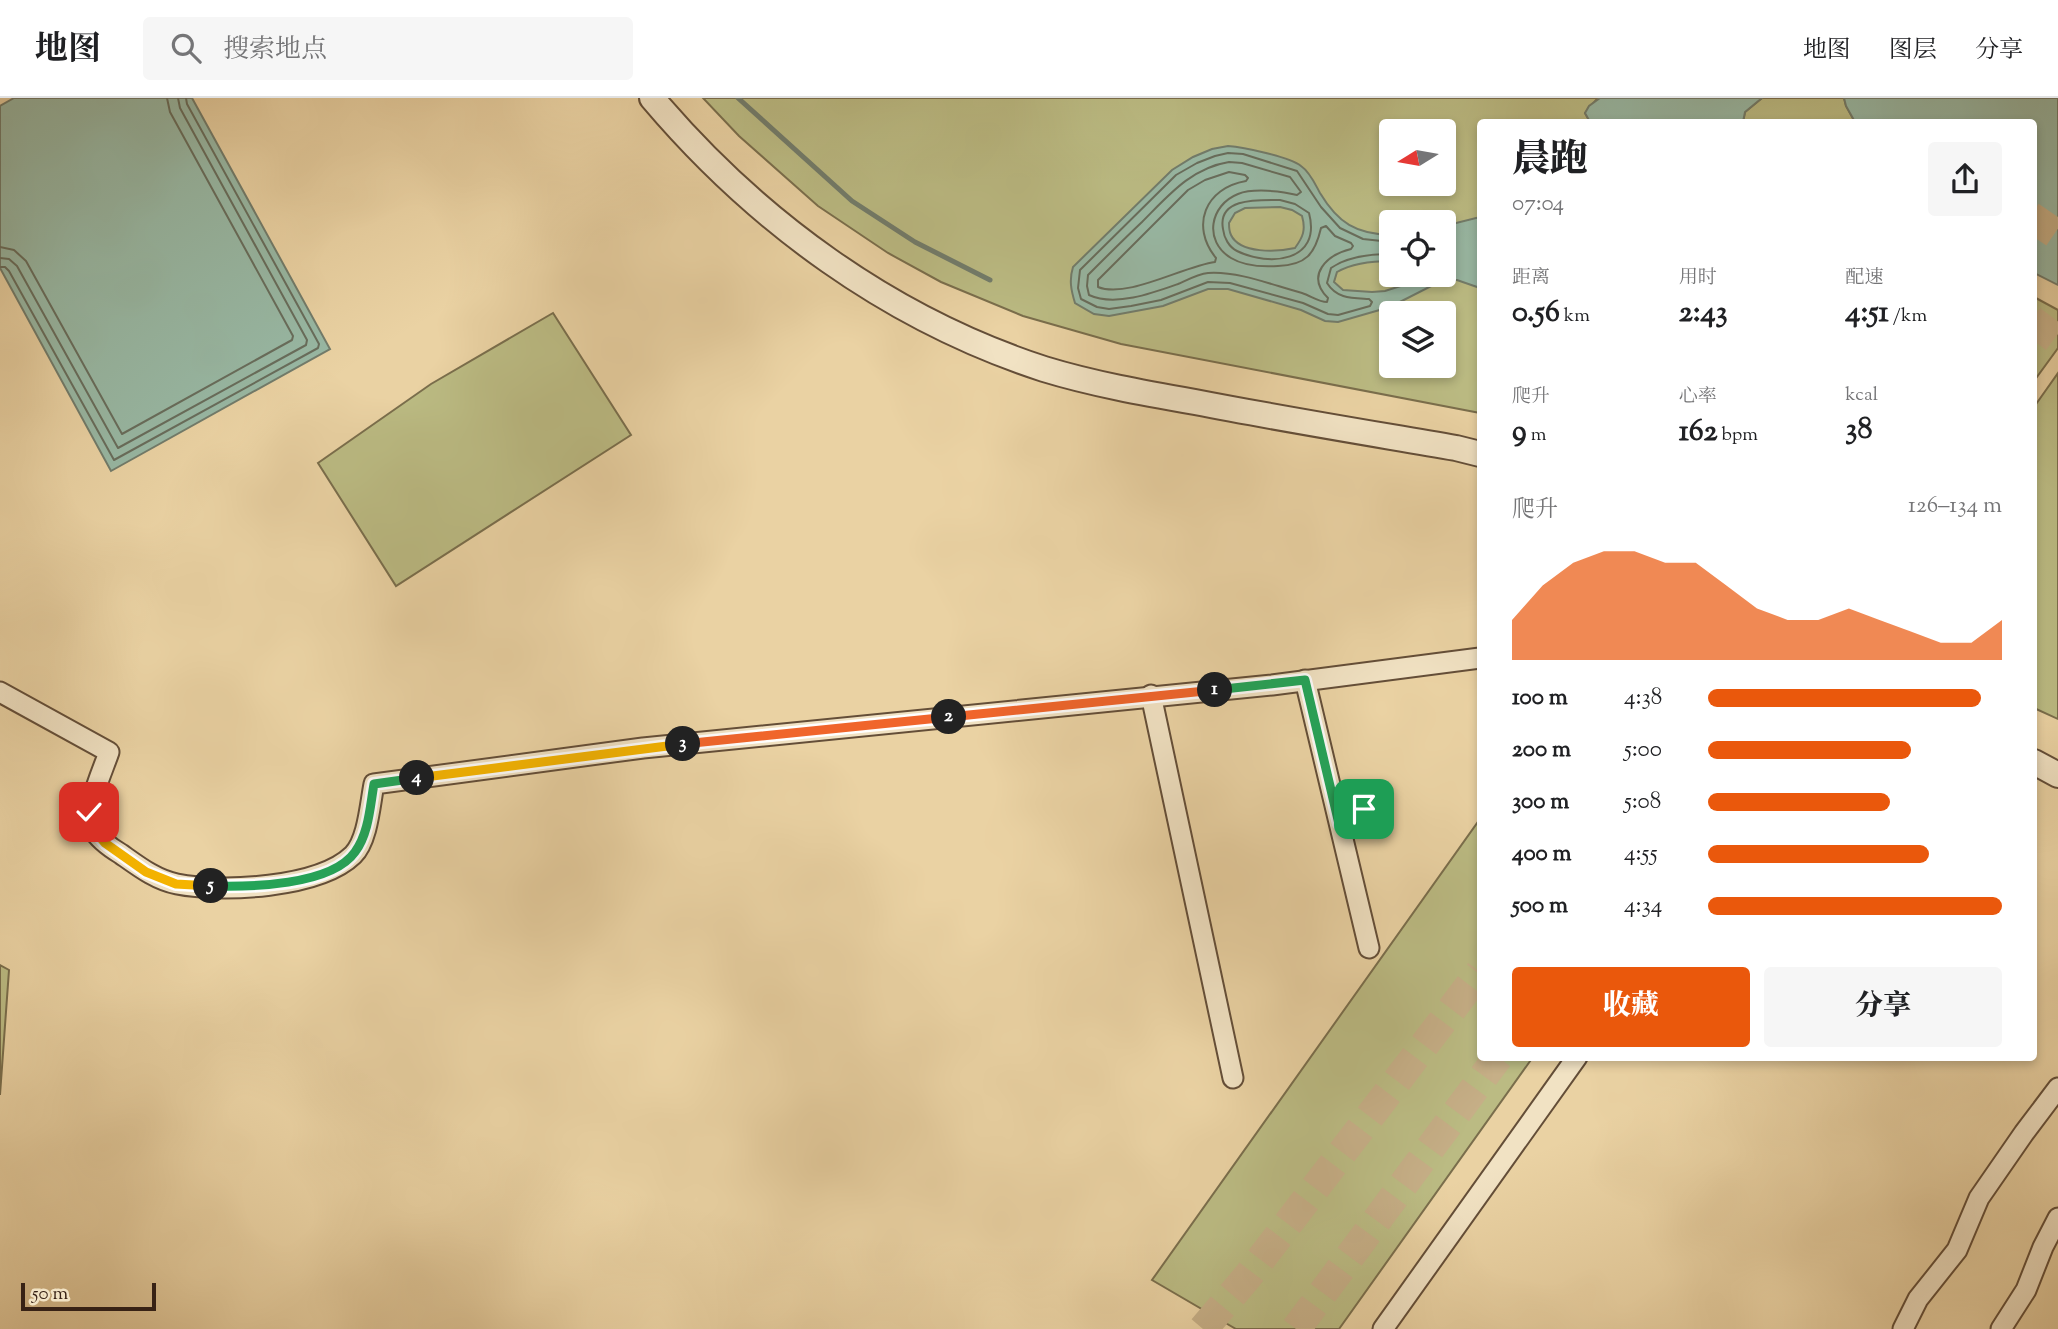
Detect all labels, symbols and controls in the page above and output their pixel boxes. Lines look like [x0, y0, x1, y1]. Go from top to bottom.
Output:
search box [143, 17, 633, 80]
text: 地图 [35, 27, 101, 75]
icon: search [167, 29, 205, 67]
text: 搜索地点 [223, 32, 327, 69]
text: 地图 [1803, 34, 1851, 68]
text: 图层 [1889, 34, 1937, 68]
text: 分享 [1975, 34, 2023, 68]
north arrow [1379, 119, 1456, 196]
map controls [1379, 119, 1456, 378]
text: 晨跑 [1512, 135, 1588, 189]
button: share [1928, 142, 2002, 216]
text: 07:04 [1512, 188, 1564, 221]
button: locate [1379, 210, 1456, 287]
text: 距离 [1512, 265, 1550, 292]
text: 用时 [1679, 265, 1717, 292]
text: 配速 [1845, 265, 1883, 292]
text: 0.56 [1512, 292, 1560, 335]
text: 2:43 [1679, 292, 1728, 335]
text: 4:51 [1845, 292, 1889, 335]
button: layers [1379, 301, 1456, 378]
text: km [1560, 303, 1590, 330]
text: /km [1889, 303, 1927, 330]
text: kcal [1845, 382, 1878, 409]
text: 爬升 [1512, 384, 1550, 411]
text: 心率 [1679, 384, 1717, 411]
text: 38 [1845, 409, 1872, 452]
text: 9 [1512, 411, 1527, 454]
text: 162 [1679, 411, 1718, 454]
text: m [1527, 422, 1546, 449]
text: bpm [1718, 422, 1758, 449]
text: 126–134 m [1908, 490, 2002, 523]
text: 爬升 [1512, 494, 1558, 527]
pin: 1 [1198, 672, 1232, 708]
text: 1 [1211, 676, 1218, 703]
text: 100 m [1512, 682, 1568, 715]
text: 4:38 [1624, 682, 1662, 715]
pin: 2 [932, 700, 967, 734]
text: 2 [944, 703, 953, 730]
pin: 3 [666, 726, 700, 762]
text: 3 [679, 730, 686, 757]
text: 200 m [1512, 734, 1571, 767]
text: 5:00 [1624, 734, 1662, 767]
pin: 4 [400, 760, 434, 796]
text: 4 [412, 764, 421, 791]
pin [1334, 779, 1394, 839]
pin [59, 782, 119, 842]
text: 300 m [1512, 786, 1569, 819]
text: 5:08 [1624, 786, 1661, 819]
icon: arrive [1345, 790, 1383, 828]
icon: check [70, 793, 108, 831]
text: 400 m [1512, 838, 1572, 871]
text: 4:55 [1624, 838, 1658, 871]
pin: 5 [194, 868, 228, 904]
text: 5 [207, 872, 214, 899]
text: 500 m [1512, 890, 1568, 923]
text: 4:34 [1624, 890, 1662, 923]
button: 收藏 [1512, 967, 1750, 1047]
button: 分享 [1764, 967, 2002, 1047]
scale bar [21, 1280, 156, 1312]
text: 50 m [32, 1281, 68, 1308]

